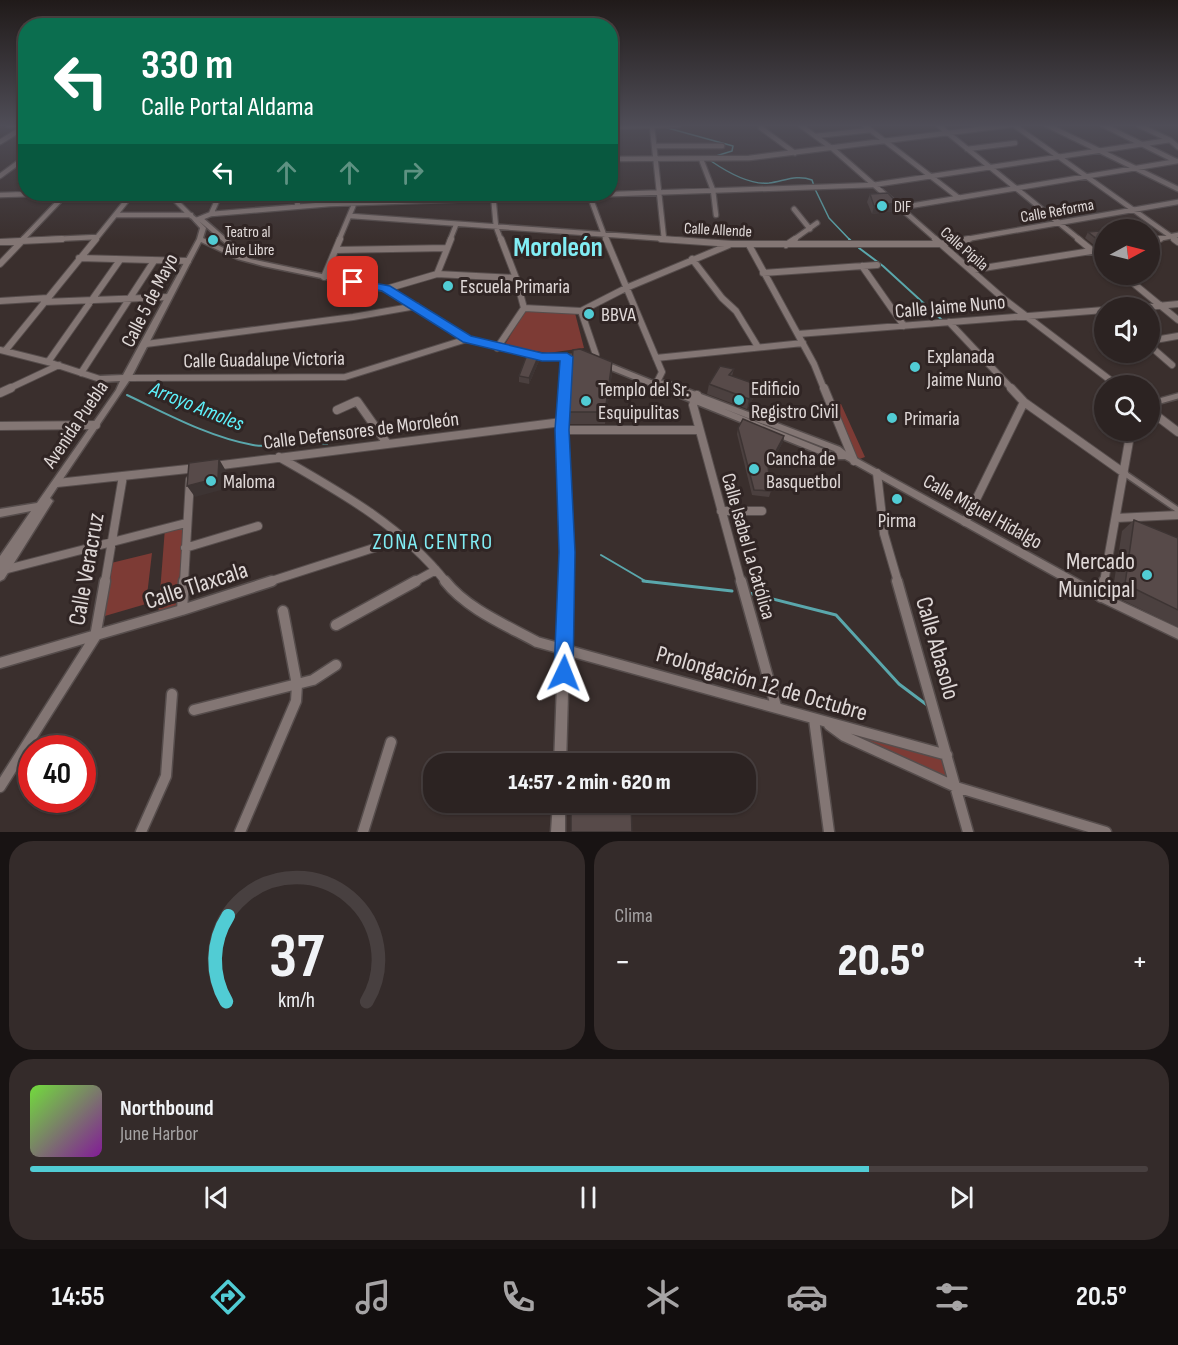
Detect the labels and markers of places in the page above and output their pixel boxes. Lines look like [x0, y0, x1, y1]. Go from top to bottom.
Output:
place label: DIF [894, 198, 911, 217]
marker: DIF [875, 199, 889, 213]
place label: Teatro al Aire Libre [224, 223, 274, 260]
marker: Teatro al Aire Libre [206, 233, 220, 247]
pin [327, 256, 378, 307]
place label: Escuela Primaria [460, 275, 570, 299]
marker: Escuela Primaria [441, 279, 455, 293]
place label: BBVA [601, 303, 636, 327]
marker: BBVA [582, 307, 596, 321]
place label: Explanada Jaime Nuno [926, 345, 1002, 392]
marker: Explanada Jaime Nuno [908, 360, 922, 374]
place label: Edificio Registro Civil [751, 377, 839, 424]
place label: Templo del Sr. Esquipulitas [598, 378, 689, 425]
marker: Edificio Registro Civil [732, 393, 746, 407]
marker: Templo del Sr. Esquipulitas [579, 394, 593, 408]
place label: Primaria [904, 407, 960, 431]
marker: Primaria [885, 411, 899, 425]
place label: Cancha de Basquetbol [766, 447, 841, 494]
marker: Cancha de Basquetbol [747, 462, 761, 476]
place label: Maloma [223, 470, 275, 494]
marker: Maloma [204, 474, 218, 488]
marker: Pirma [890, 492, 904, 506]
place label: Pirma [878, 509, 916, 533]
place label: Mercado Municipal [1058, 547, 1135, 604]
marker: Mercado Municipal [1140, 568, 1154, 582]

